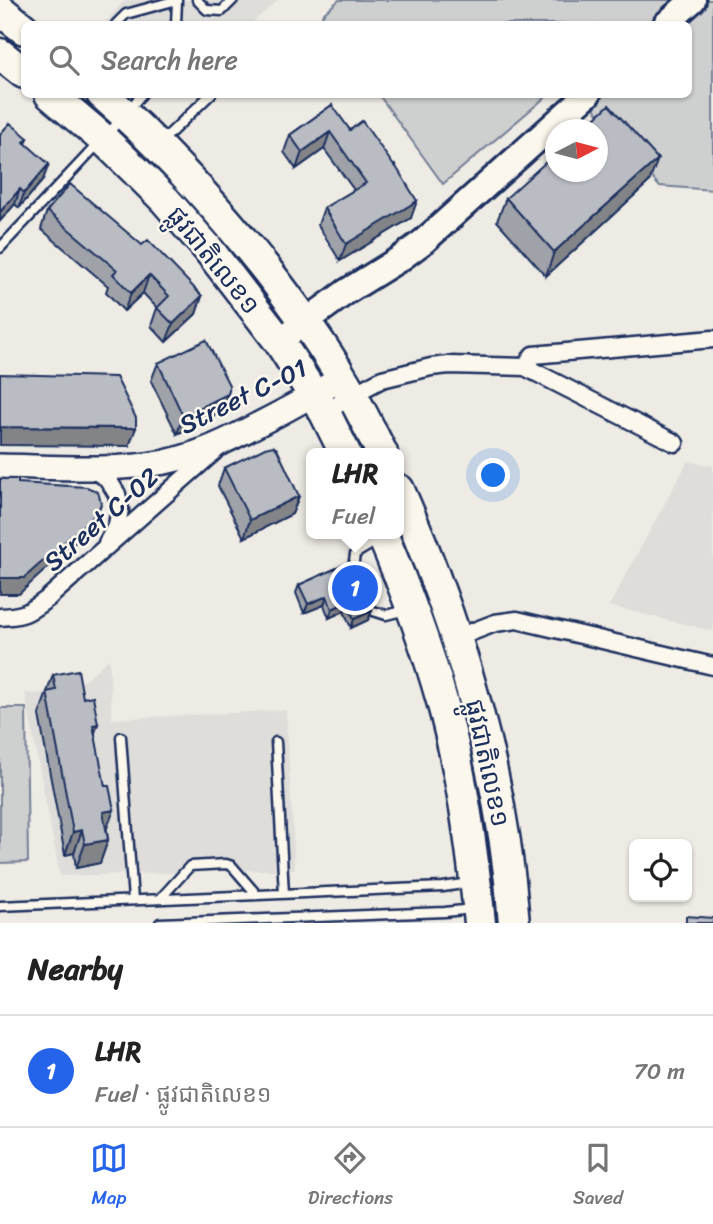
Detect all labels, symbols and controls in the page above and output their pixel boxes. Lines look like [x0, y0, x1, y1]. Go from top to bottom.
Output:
search box [21, 21, 692, 98]
text: Search here [101, 37, 238, 83]
icon: search [45, 41, 83, 79]
north arrow [545, 119, 608, 182]
street label: ផ្លូវជាតិលេខ១ [155, 195, 273, 325]
street label: Street C-01 [171, 345, 315, 447]
popup [306, 448, 404, 539]
text: LHR [332, 450, 378, 496]
street label: Street C-02 [32, 455, 170, 583]
your location [476, 458, 510, 492]
text: Fuel [332, 496, 375, 537]
pin: 1 [332, 562, 378, 614]
street label: ផ្លូវជាតិលេខ១ [451, 695, 524, 832]
map controls [629, 839, 692, 902]
button: locate [629, 839, 692, 902]
text: Nearby [28, 942, 123, 996]
text: LHR [95, 1028, 141, 1074]
text: 1 [46, 1051, 56, 1092]
text: 70 m [634, 1051, 685, 1092]
text: Fuel · ផ្លូវជាតិលេខ១ [95, 1074, 271, 1115]
tab: Map [90, 1139, 128, 1214]
tab: Directions [308, 1139, 393, 1214]
tab: Saved [573, 1139, 623, 1214]

